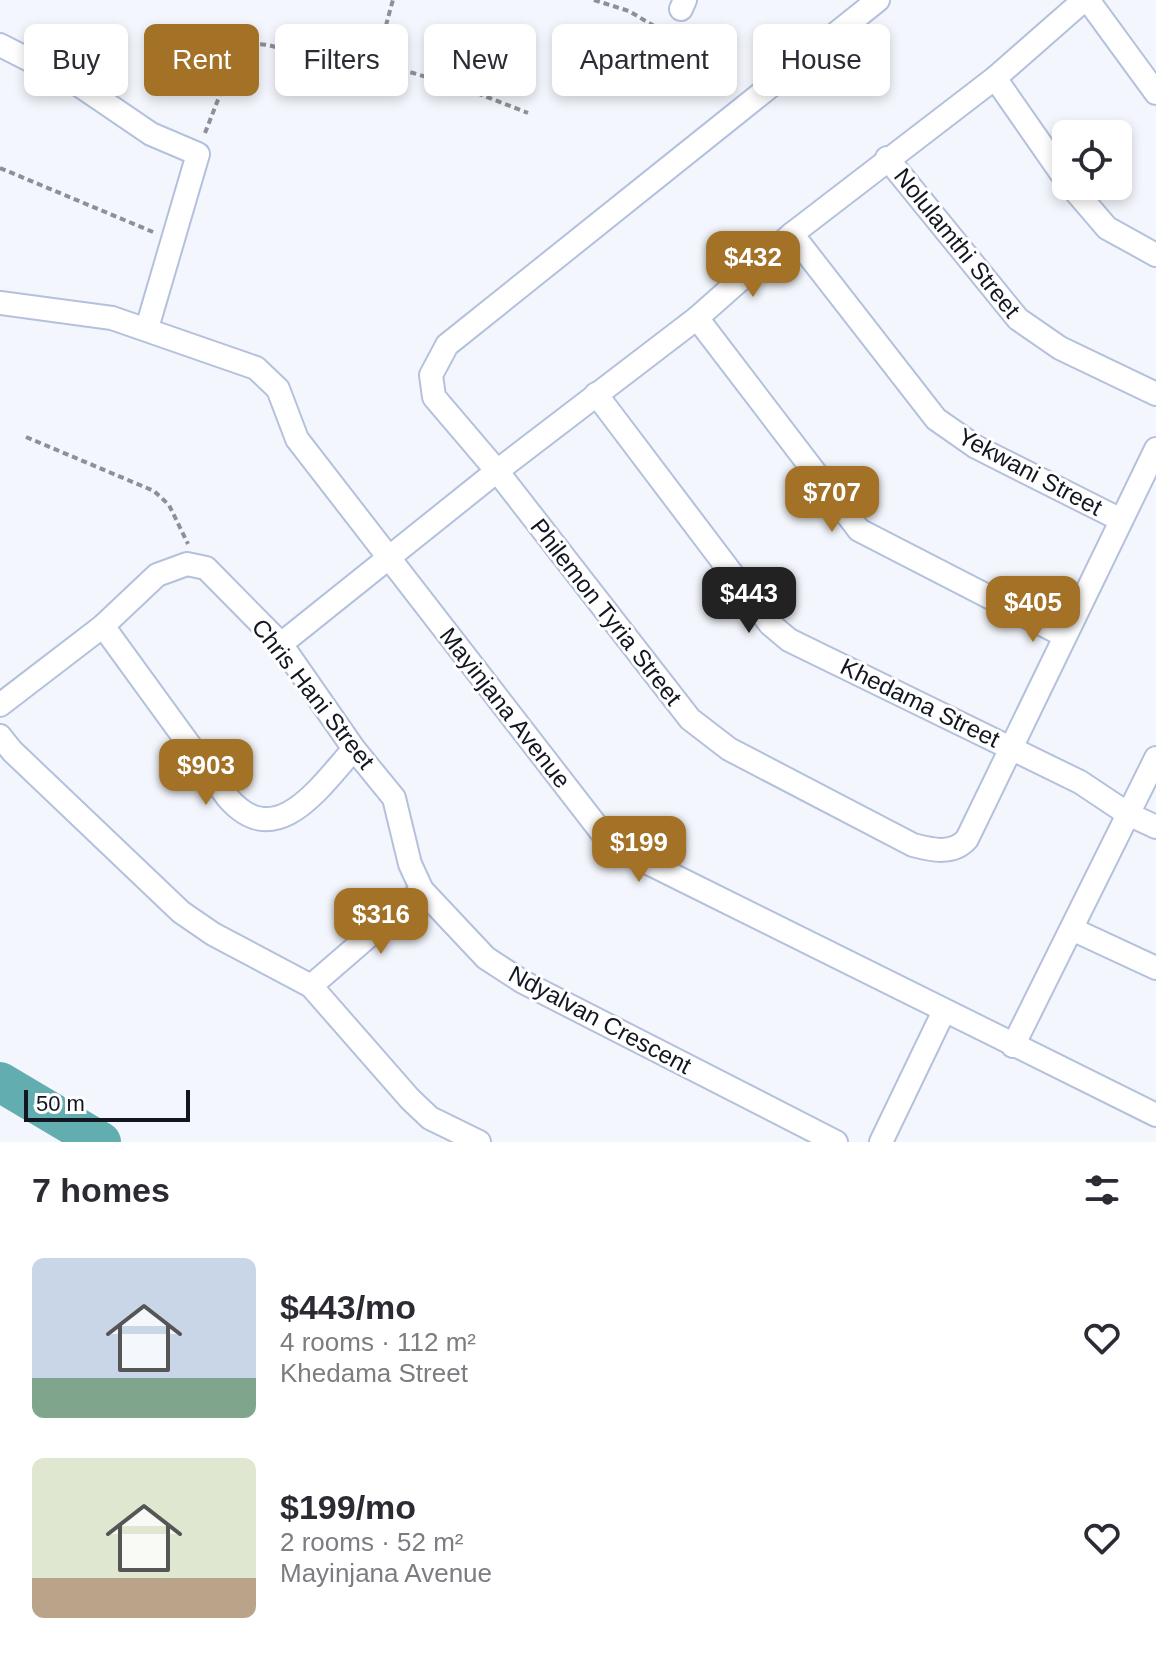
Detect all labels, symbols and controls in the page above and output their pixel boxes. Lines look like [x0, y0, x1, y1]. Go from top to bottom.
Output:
chip: Buy [24, 24, 128, 96]
chip: Rent [144, 24, 259, 96]
chip: Filters [275, 24, 408, 96]
chip: New [424, 24, 536, 96]
chip: Apartment [552, 24, 737, 96]
chip: House [753, 24, 890, 96]
map controls [1052, 120, 1132, 200]
button: locate [1052, 120, 1132, 200]
street label: Nolulamthi Street [889, 163, 1026, 323]
pin: $432 [706, 231, 800, 299]
text: $432 [724, 242, 782, 272]
street label: Yekwani Street [954, 422, 1107, 521]
pin: $707 [785, 466, 879, 534]
text: $707 [803, 477, 861, 507]
street label: Philemon Tyria Street [525, 513, 688, 710]
pin: $443 [702, 567, 796, 635]
pin: $405 [986, 576, 1080, 644]
text: $443 [720, 578, 778, 608]
text: $405 [1004, 587, 1062, 617]
street label: Chris Hani Street [247, 613, 380, 774]
street label: Mayinjana Avenue [435, 622, 576, 793]
street label: Khedama Street [836, 652, 1004, 753]
pin: $903 [159, 739, 253, 807]
text: $903 [177, 750, 235, 780]
pin: $199 [592, 816, 686, 884]
text: $199 [610, 827, 668, 857]
pin: $316 [334, 888, 428, 956]
text: $316 [352, 899, 410, 929]
street label: Ndyalvan Crescent [504, 960, 696, 1079]
scale bar [24, 1086, 190, 1122]
text: 50 m [36, 1091, 85, 1116]
icon: filters [1080, 1168, 1124, 1212]
text: 7 homes [32, 1171, 170, 1209]
text: $443/mo [280, 1288, 416, 1326]
icon: home [96, 1290, 192, 1386]
icon: heart [1080, 1316, 1124, 1360]
text: 4 rooms · 112 m² [280, 1327, 476, 1357]
text: Khedama Street [280, 1358, 468, 1388]
text: $199/mo [280, 1488, 416, 1526]
icon: home [96, 1490, 192, 1586]
icon: heart [1080, 1516, 1124, 1560]
text: 2 rooms · 52 m² [280, 1527, 464, 1557]
text: Mayinjana Avenue [280, 1558, 492, 1588]

